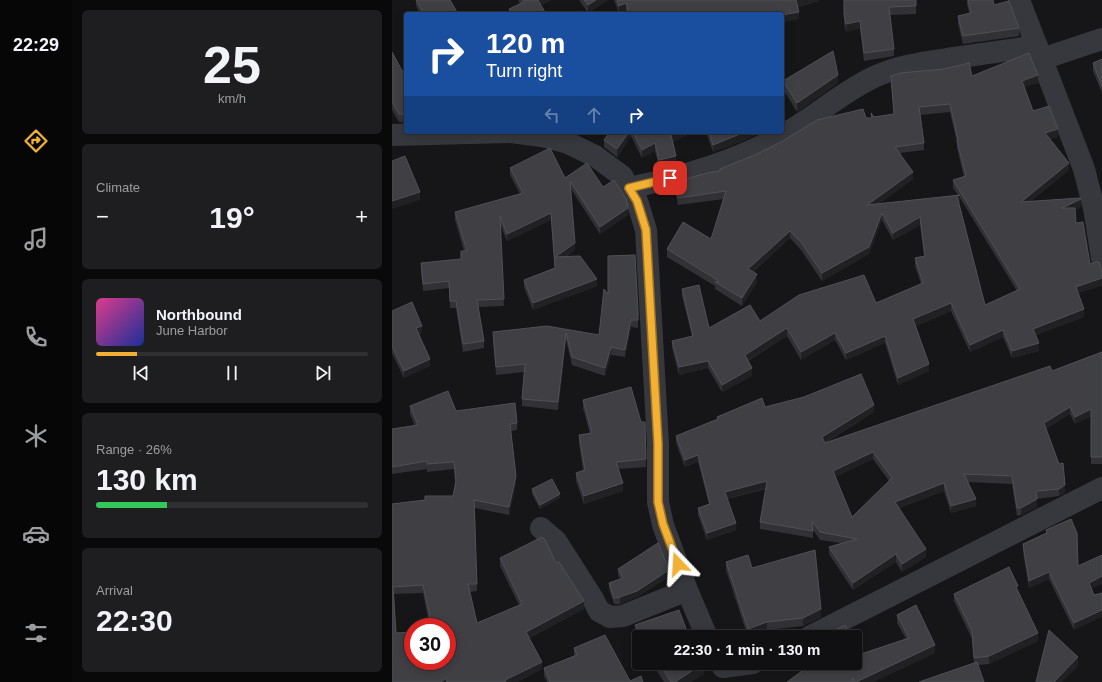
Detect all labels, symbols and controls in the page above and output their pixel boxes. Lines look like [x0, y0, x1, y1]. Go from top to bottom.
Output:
icon: right [420, 28, 472, 80]
text: 120 m [486, 28, 565, 59]
text: 22:29 [13, 35, 59, 55]
text: 25 [203, 36, 261, 94]
text: Turn right [486, 61, 562, 81]
text: km/h [218, 91, 246, 106]
icon: left [541, 104, 563, 126]
icon: ahead [583, 104, 605, 126]
icon: right [625, 104, 647, 126]
icon: directions [22, 127, 50, 155]
pin [653, 161, 687, 195]
icon: arrive [659, 167, 681, 189]
text: Climate [96, 180, 140, 195]
text: 19° [209, 201, 255, 234]
text: − [96, 204, 109, 229]
text: + [355, 204, 368, 229]
icon: music [22, 225, 50, 253]
text: Northbound [156, 306, 242, 323]
icon: phone [22, 323, 50, 351]
text: June Harbor [156, 323, 228, 338]
icon: previous [130, 362, 152, 384]
icon: pause [221, 362, 243, 384]
icon: next [312, 362, 334, 384]
icon: climate [22, 422, 50, 450]
text: Range · 26% [96, 442, 172, 457]
text: 130 km [96, 463, 198, 496]
icon: car [22, 520, 50, 548]
position arrow [657, 543, 699, 585]
text: Arrival [96, 583, 133, 598]
text: 22:30 [96, 604, 173, 637]
speed limit sign: 30 [404, 618, 456, 670]
icon: filters [22, 619, 50, 647]
text: 22:30 · 1 min · 130 m [674, 641, 820, 658]

